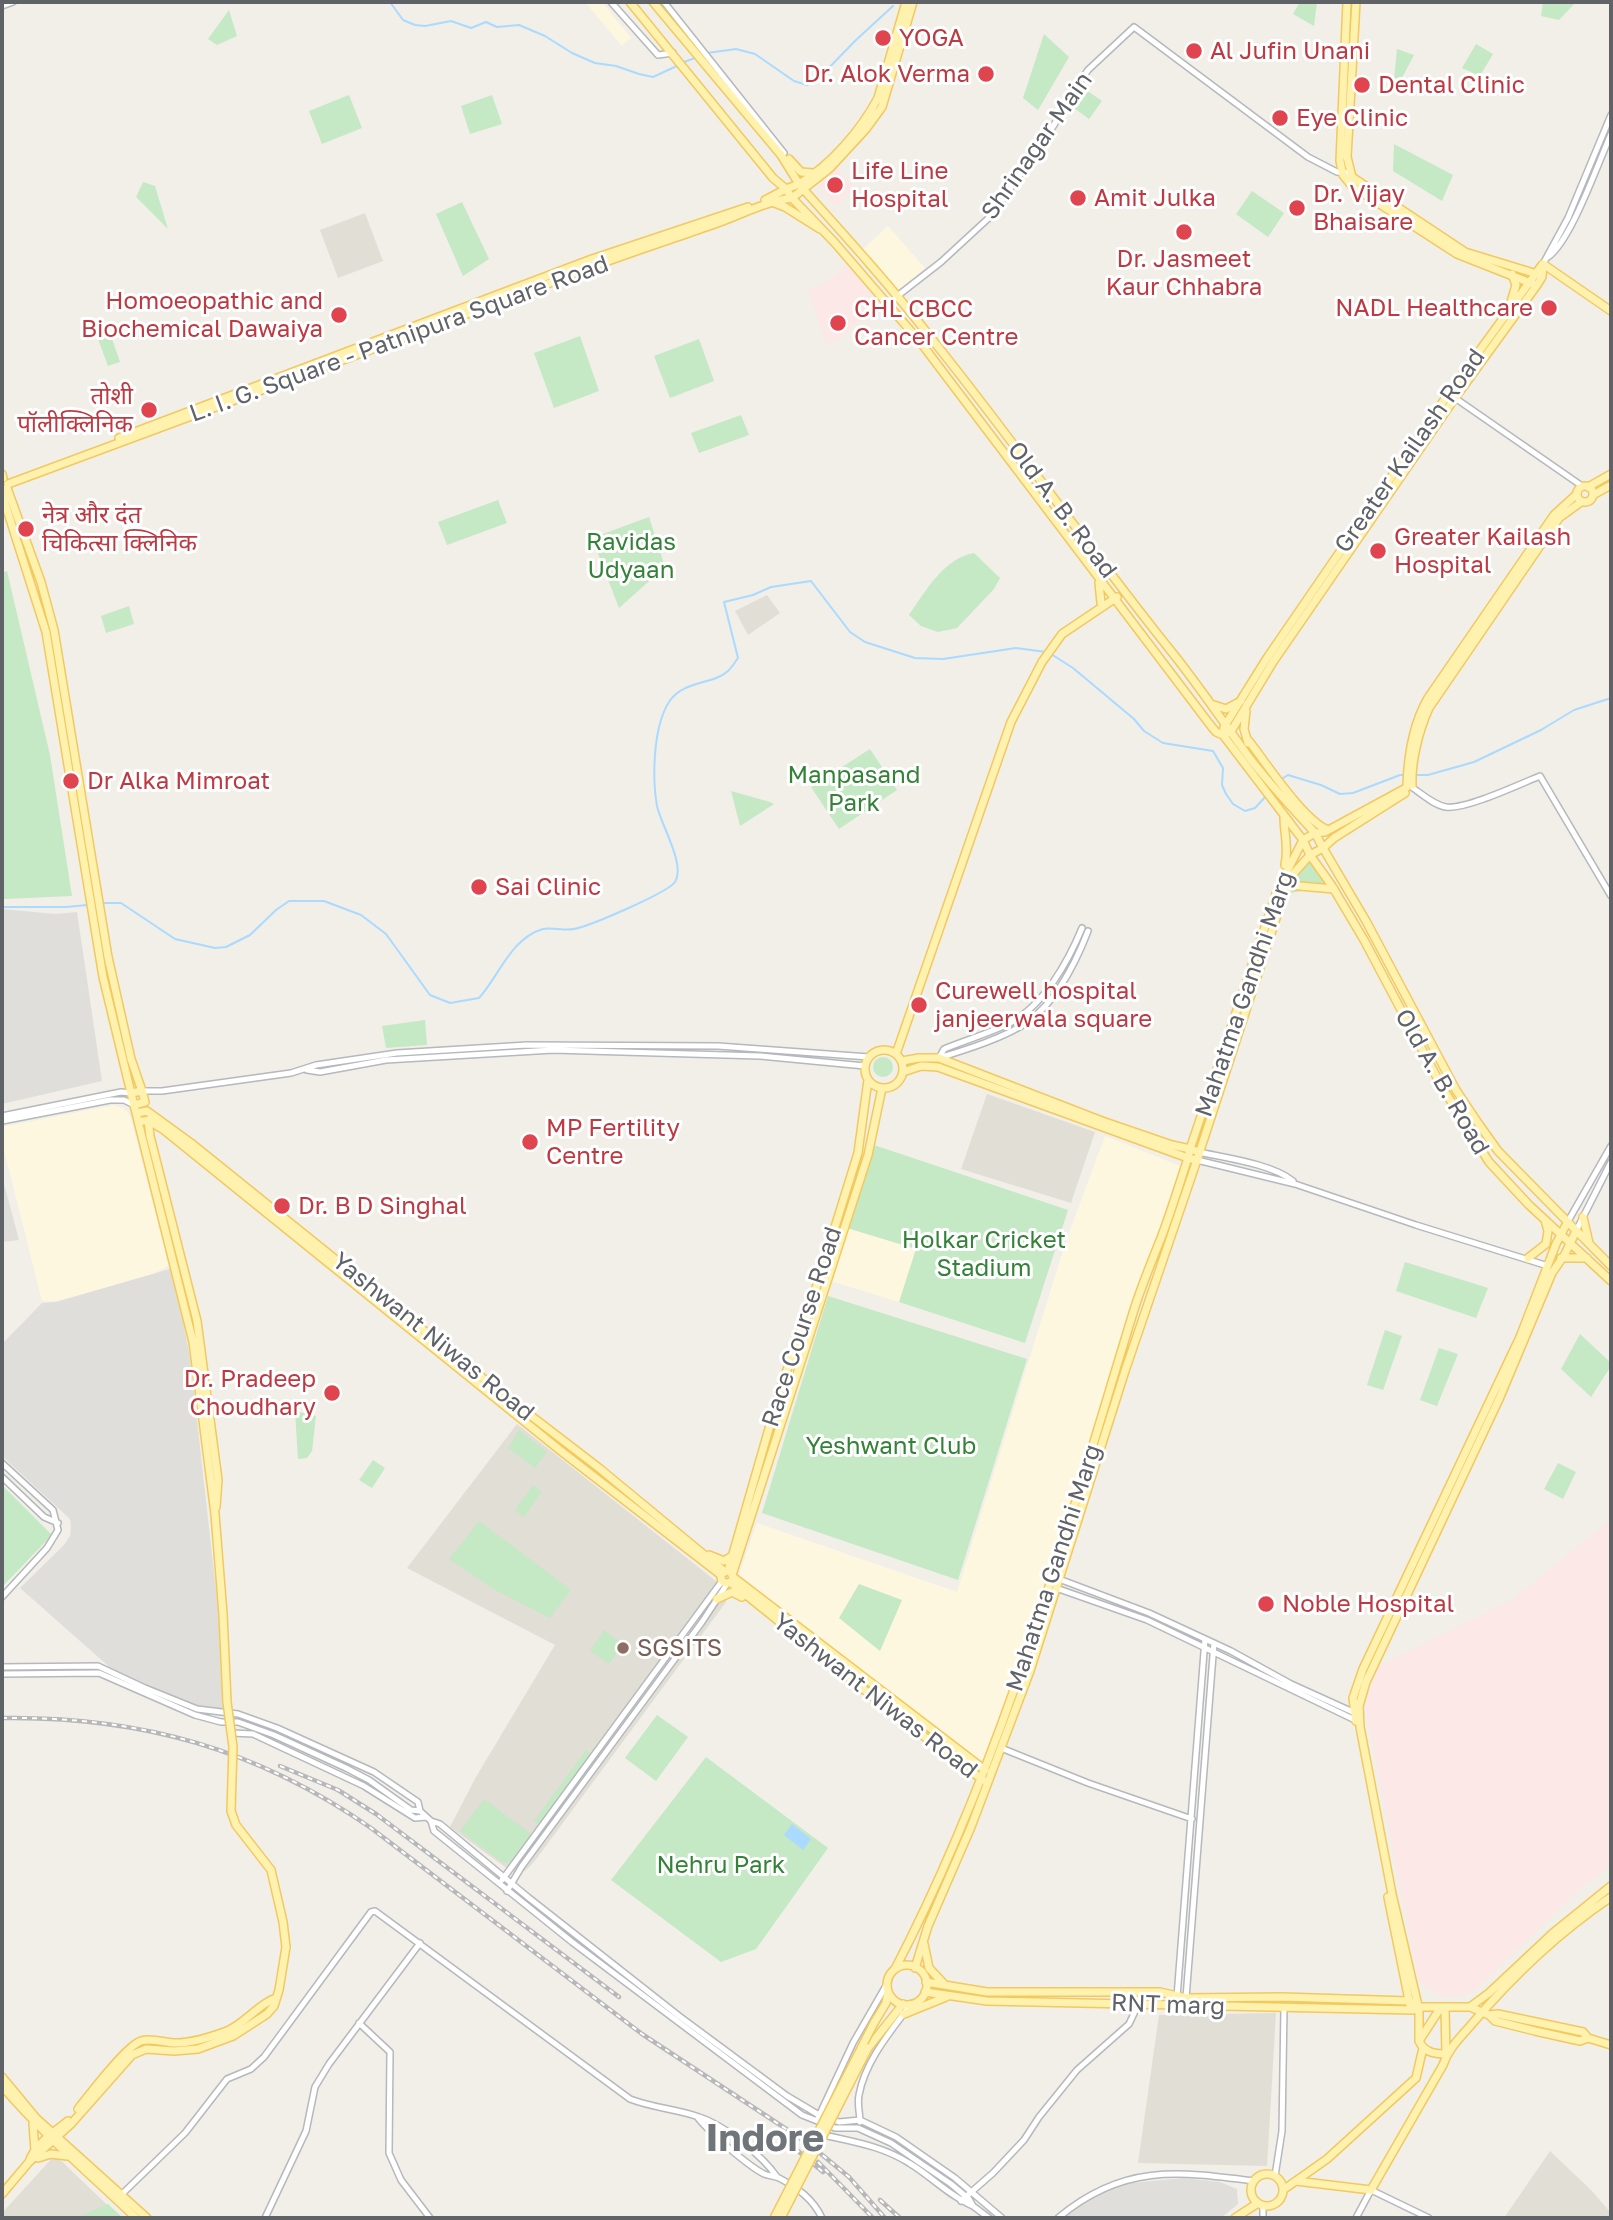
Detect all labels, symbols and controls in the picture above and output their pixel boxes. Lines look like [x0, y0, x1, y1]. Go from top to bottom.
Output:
place label: YOGA [899, 24, 964, 52]
marker: YOGA [873, 28, 893, 48]
place label: Al Jufin Unani [1210, 37, 1370, 65]
marker: Al Jufin Unani [1184, 41, 1204, 61]
place label: Dr. Alok Verma [804, 60, 970, 88]
marker: Dr. Alok Verma [976, 64, 996, 84]
street label: Shrinagar Main [976, 67, 1098, 225]
place label: Dental Clinic [1378, 71, 1525, 99]
marker: Dental Clinic [1352, 75, 1372, 95]
place label: Eye Clinic [1296, 104, 1408, 132]
marker: Eye Clinic [1270, 108, 1290, 128]
place label: Life Line Hospital [851, 157, 948, 213]
marker: Life Line Hospital [825, 175, 845, 195]
place label: Dr. Vijay Bhaisare [1313, 180, 1413, 236]
place label: Amit Julka [1094, 184, 1216, 212]
marker: Amit Julka [1068, 188, 1088, 208]
marker: Dr. Vijay Bhaisare [1287, 198, 1307, 218]
marker: Dr. Jasmeet Kaur Chhabra [1174, 222, 1194, 242]
place label: Dr. Jasmeet Kaur Chhabra [1106, 245, 1262, 301]
street label: L. I. G. Square - Patnipura Square Road [186, 250, 612, 428]
place label: Homoeopathic and Biochemical Dawaiya [81, 287, 323, 343]
place label: NADL Healthcare [1335, 294, 1533, 322]
place label: CHL CBCC Cancer Centre [854, 295, 1018, 351]
marker: NADL Healthcare [1539, 298, 1559, 318]
marker: Homoeopathic and Biochemical Dawaiya [329, 305, 349, 325]
marker: CHL CBCC Cancer Centre [828, 313, 848, 333]
street label: Greater Kailash Road [1329, 344, 1491, 558]
place label: तोशी पॉलीक्लिनिक [17, 382, 133, 438]
marker: तोशी पॉलीक्लिनिक [139, 400, 159, 420]
street label: Old A. B. Road [1001, 436, 1123, 584]
place label: नेत्र और दंत चिकित्सा क्लिनिक [42, 501, 197, 557]
marker: नेत्र और दंत चिकित्सा क्लिनिक [16, 519, 36, 539]
place label: Greater Kailash Hospital [1394, 523, 1571, 579]
park label: Ravidas Udyaan [586, 528, 676, 584]
marker: Greater Kailash Hospital [1368, 541, 1388, 561]
park label: Manpasand Park [787, 761, 921, 817]
place label: Dr Alka Mimroat [87, 767, 270, 795]
marker: Dr Alka Mimroat [61, 771, 81, 791]
street label: Mahatma Gandhi Marg [1189, 867, 1301, 1121]
place label: Sai Clinic [495, 873, 601, 901]
marker: Sai Clinic [469, 877, 489, 897]
place label: Curewell hospital janjeerwala square [935, 977, 1152, 1033]
marker: Curewell hospital janjeerwala square [909, 995, 929, 1015]
street label: Old A. B. Road [1389, 1004, 1495, 1160]
place label: MP Fertility Centre [546, 1114, 680, 1170]
marker: MP Fertility Centre [520, 1132, 540, 1152]
place label: Dr. B D Singhal [298, 1192, 467, 1220]
marker: Dr. B D Singhal [272, 1196, 292, 1216]
street label: Race Course Road [756, 1223, 848, 1431]
park label: Holkar Cricket Stadium [902, 1226, 1066, 1282]
street label: Yashwant Niwas Road [326, 1247, 540, 1427]
place label: Dr. Pradeep Choudhary [184, 1365, 316, 1421]
marker: Dr. Pradeep Choudhary [322, 1383, 342, 1403]
park label: Yeshwant Club [806, 1432, 976, 1460]
street label: Mahatma Gandhi Marg [1000, 1441, 1108, 1695]
place label: Noble Hospital [1282, 1590, 1454, 1618]
marker: Noble Hospital [1256, 1594, 1276, 1614]
street label: Yashwant Niwas Road [767, 1607, 983, 1785]
place label: SGSITS [637, 1634, 722, 1662]
marker: SGSITS [615, 1640, 631, 1656]
park label: Nehru Park [657, 1851, 785, 1879]
street label: RNT marg [1110, 1989, 1226, 2021]
district label: Indore [706, 2116, 824, 2162]

